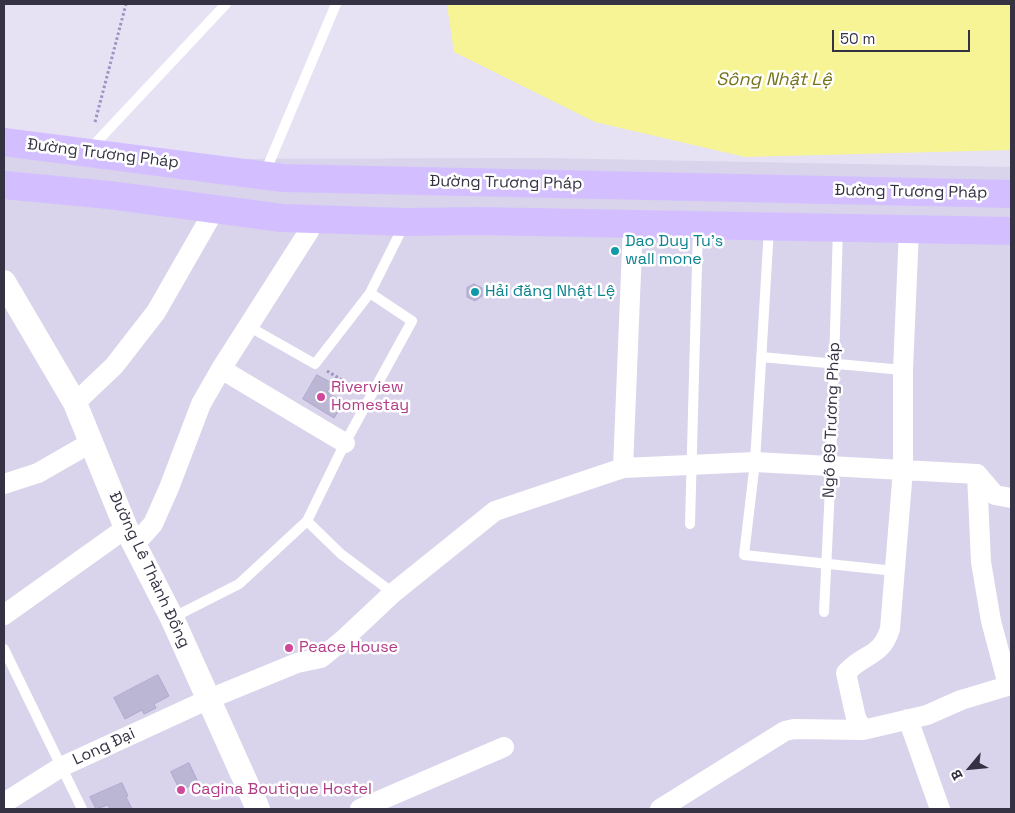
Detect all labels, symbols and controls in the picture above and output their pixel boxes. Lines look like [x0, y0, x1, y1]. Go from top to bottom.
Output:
scale bar [835, 20, 972, 52]
text: 50 m [840, 29, 875, 48]
water label: Sông Nhật Lệ [716, 69, 832, 91]
street label: Đường Trương Pháp [26, 135, 180, 173]
street label: Đường Trương Pháp [430, 172, 582, 194]
street label: Đường Trương Pháp [835, 181, 987, 203]
place label: Dao Duy Tu's wall mone [625, 232, 723, 270]
marker: Dao Duy Tu's wall mone [609, 245, 621, 257]
place label: Hải đăng Nhật Lệ [485, 282, 615, 302]
marker: Hải đăng Nhật Lệ [469, 286, 481, 298]
street label: Ngõ 69 Trương Pháp [820, 342, 844, 498]
place label: Riverview Homestay [331, 378, 409, 416]
marker: Riverview Homestay [315, 391, 327, 403]
street label: Đường Lê Thành Đồng [104, 489, 194, 651]
place label: Peace House [299, 638, 398, 658]
marker: Peace House [283, 642, 295, 654]
street label: Long Đại [70, 724, 138, 770]
north arrow [945, 743, 995, 793]
text: B [947, 767, 967, 783]
place label: Cagina Boutique Hostel [191, 780, 372, 800]
marker: Cagina Boutique Hostel [175, 784, 187, 796]

